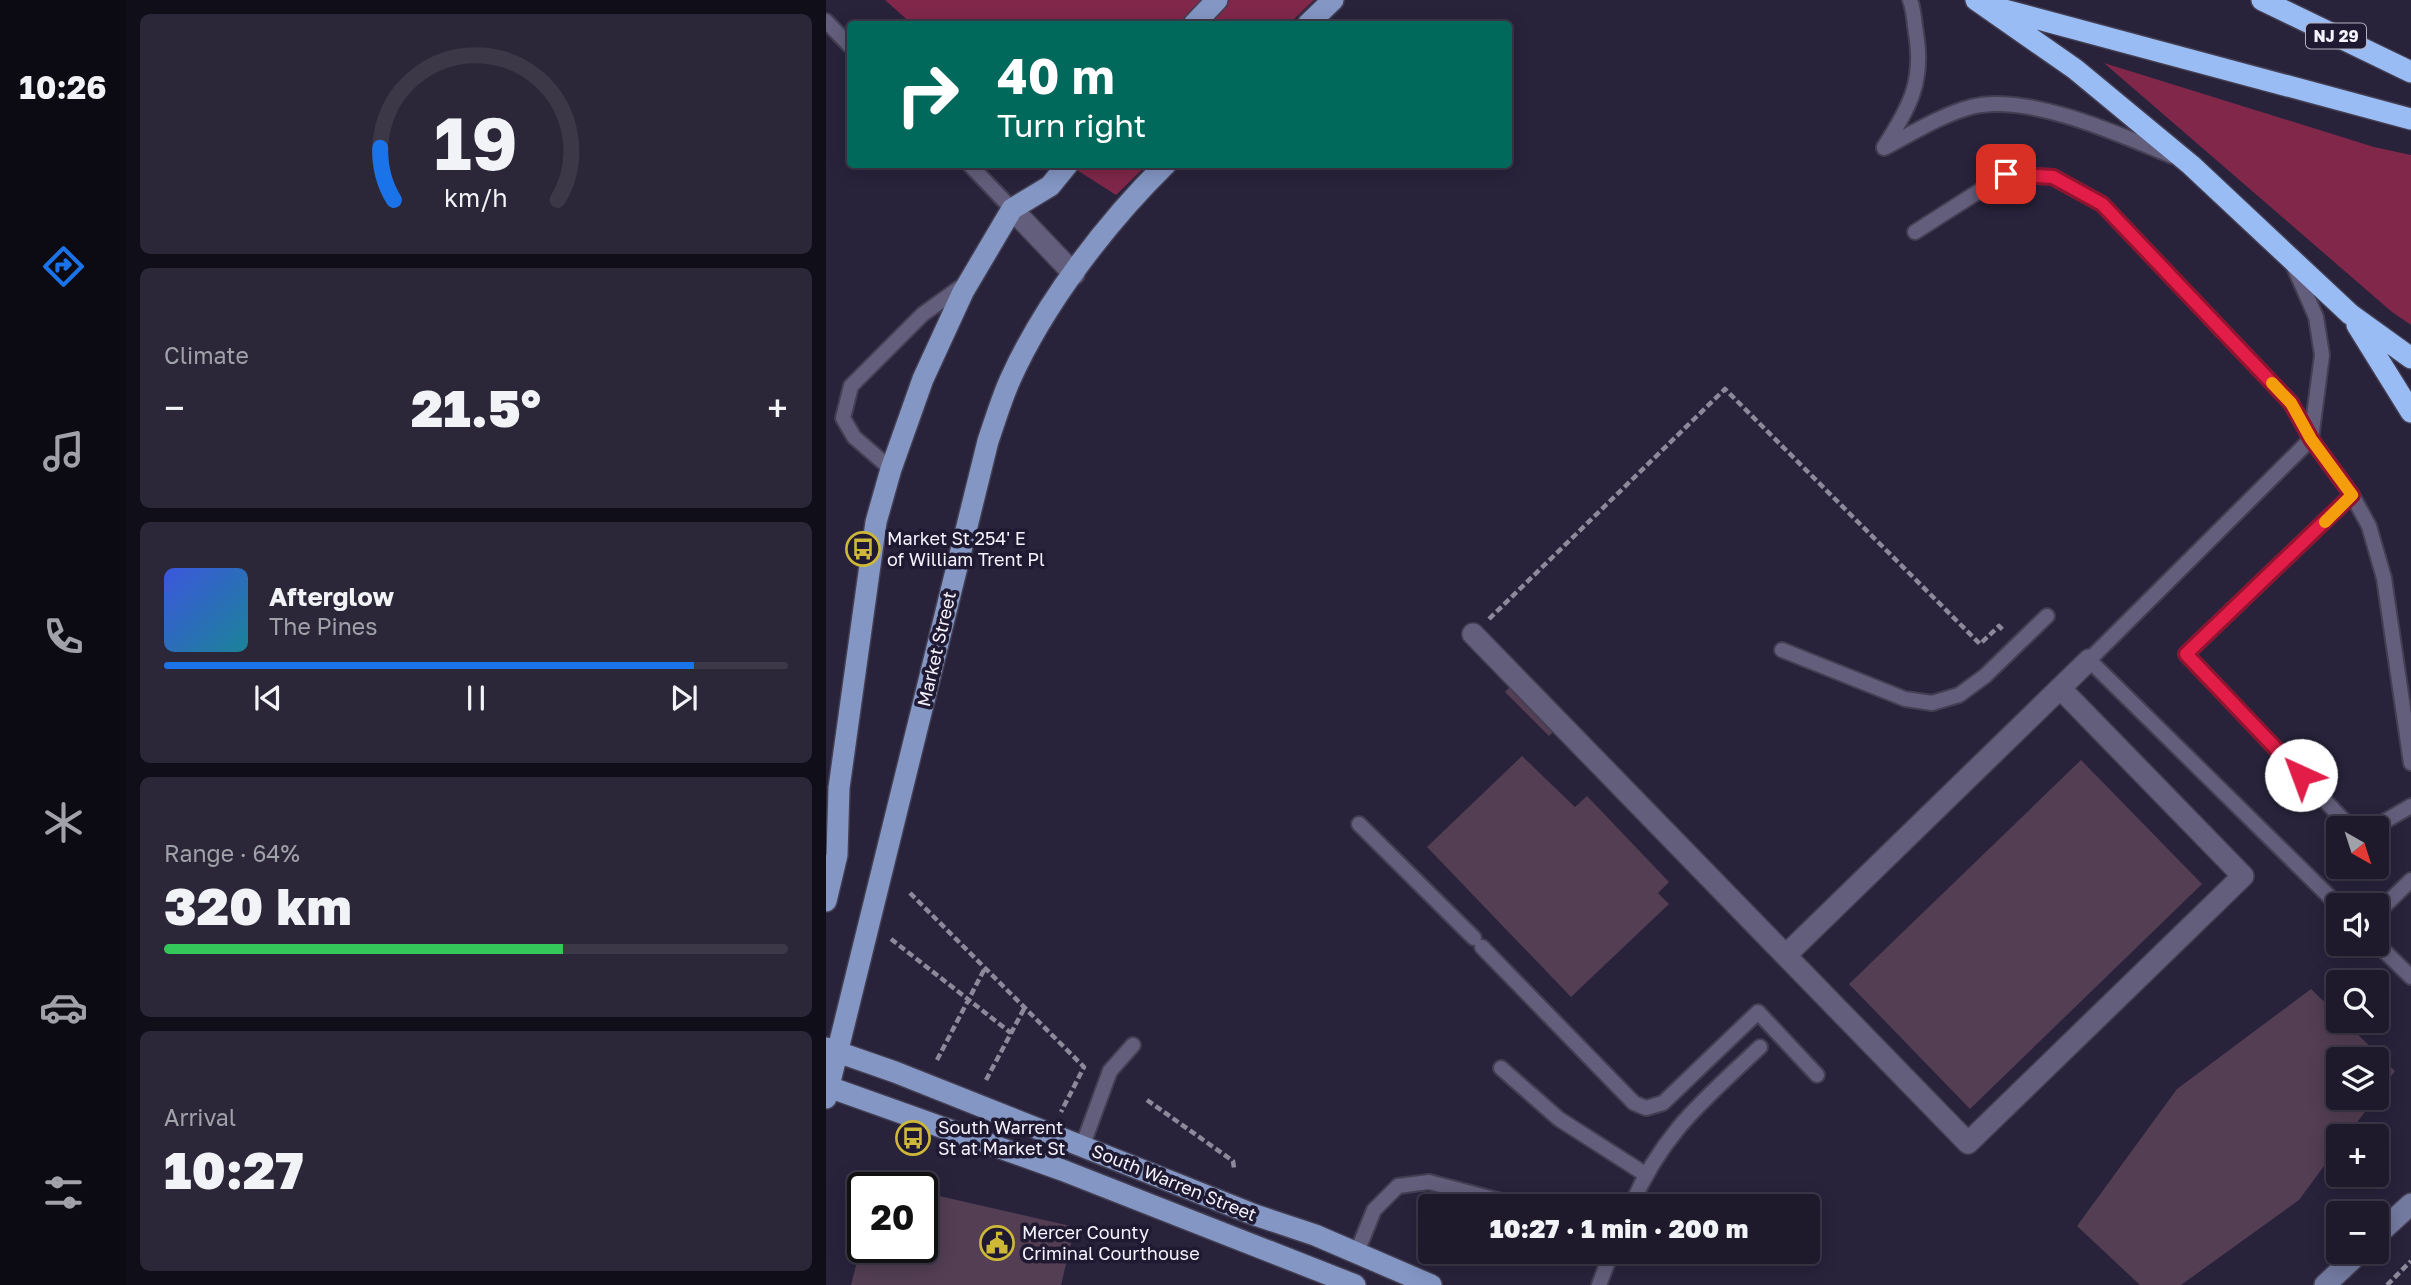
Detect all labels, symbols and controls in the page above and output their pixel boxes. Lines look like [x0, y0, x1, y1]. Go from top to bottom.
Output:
road number: NJ 29 [2306, 24, 2366, 48]
text: 40 m [997, 46, 1115, 105]
icon: right [882, 49, 973, 140]
text: 10:26 [19, 68, 107, 106]
text: 19 [434, 99, 518, 186]
text: Turn right [997, 106, 1146, 144]
pin [1976, 144, 2036, 204]
icon: arrive [1987, 155, 2025, 193]
text: km/h [444, 182, 508, 213]
icon: directions [39, 242, 88, 291]
text: Climate [164, 341, 249, 369]
text: 21.5° [411, 376, 541, 438]
text: − [164, 385, 185, 430]
text: + [767, 385, 788, 430]
icon: music [39, 427, 88, 476]
place label: Market St 254' E of William Trent Pl [887, 527, 1045, 570]
bus stop icon: Market St 254' E of William Trent Pl [844, 530, 882, 568]
text: Afterglow [269, 581, 394, 612]
street label: Market Street [912, 589, 960, 709]
icon: phone [39, 612, 88, 661]
text: The Pines [269, 612, 377, 640]
icon: previous [249, 679, 287, 717]
icon: pause [457, 679, 495, 717]
icon: next [665, 679, 703, 717]
position arrow [2264, 738, 2338, 812]
icon: climate [39, 798, 88, 847]
north arrow [2326, 816, 2389, 878]
map controls [2326, 816, 2389, 1264]
text: Range · 64% [164, 839, 300, 867]
text: 320 km [164, 874, 352, 936]
button: sound [2326, 893, 2389, 956]
button: search [2326, 970, 2389, 1033]
icon: car [39, 983, 88, 1032]
button: layers [2326, 1047, 2389, 1110]
text: Arrival [164, 1103, 236, 1131]
place label: South Warrent St at Market St [938, 1116, 1066, 1159]
bus stop icon: South Warrent St at Market St [894, 1119, 932, 1157]
button: + [2326, 1124, 2389, 1187]
text: 10:27 [164, 1138, 304, 1200]
street label: South Warren Street [1089, 1139, 1260, 1225]
icon: filters [39, 1168, 88, 1217]
speed limit sign: 20 [847, 1172, 938, 1263]
button: − [2326, 1201, 2389, 1264]
text: 10:27 · 1 min · 200 m [1490, 1213, 1748, 1244]
place label: Mercer County Criminal Courthouse [1022, 1221, 1200, 1264]
public building icon: Mercer County Criminal Courthouse [978, 1224, 1016, 1262]

